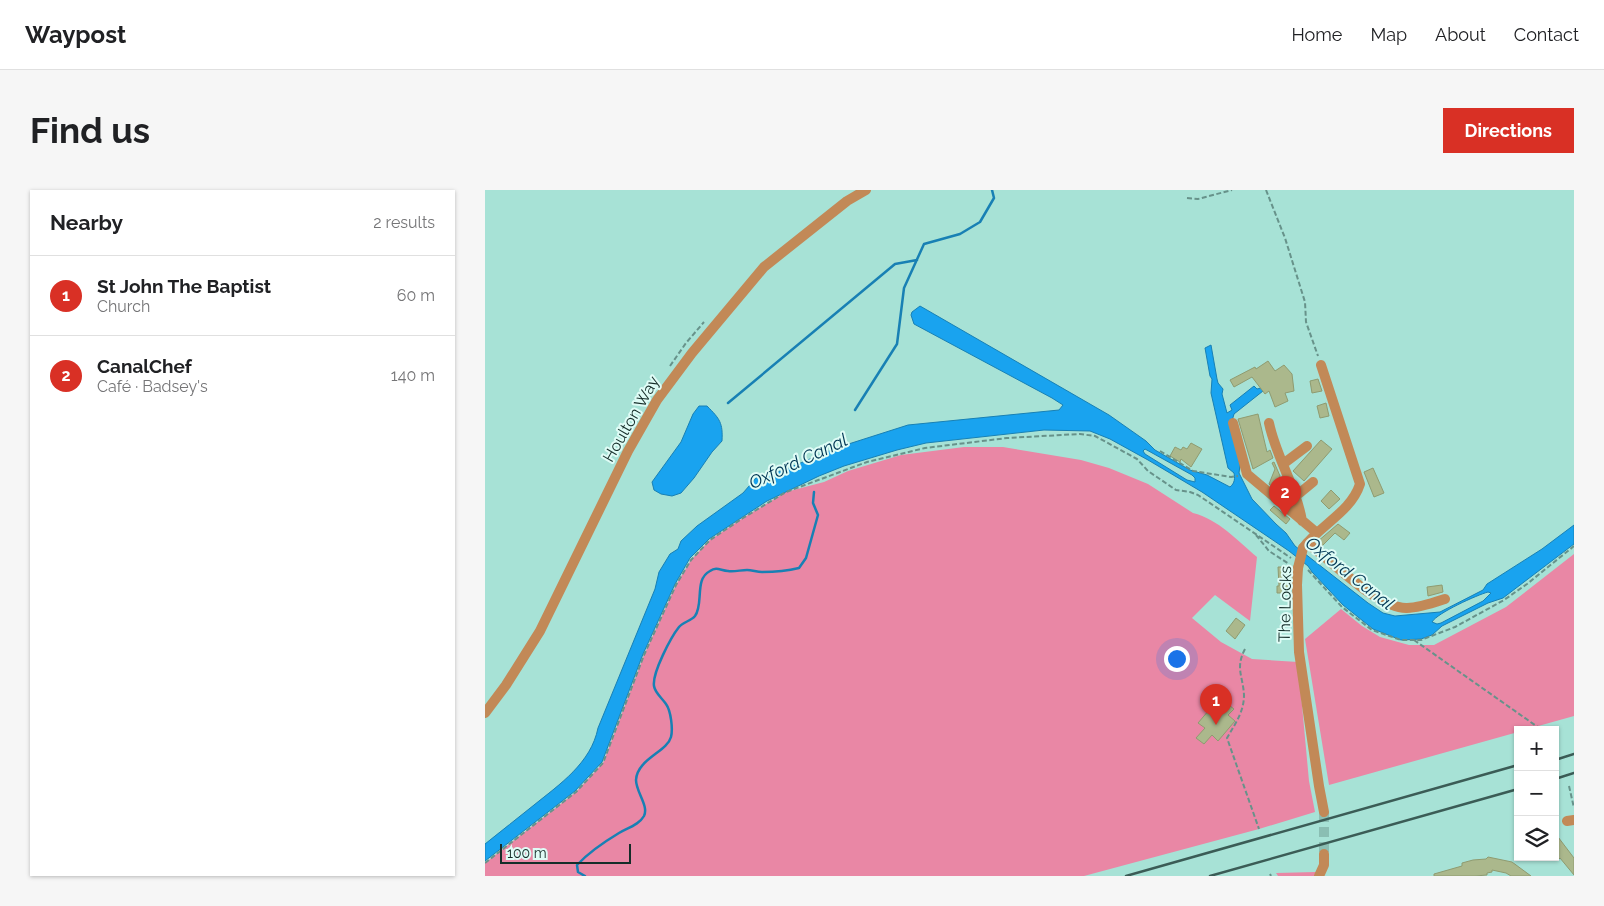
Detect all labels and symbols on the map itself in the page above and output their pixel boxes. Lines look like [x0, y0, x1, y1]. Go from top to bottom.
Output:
street label: Houlton Way [599, 373, 663, 465]
water label: Oxford Canal [745, 429, 851, 493]
pin: 2 [1269, 476, 1301, 517]
water label: Oxford Canal [1301, 532, 1399, 614]
street label: The Locks [1275, 565, 1295, 642]
your location [1164, 646, 1190, 672]
pin: 1 [1200, 684, 1232, 725]
scale bar [500, 841, 631, 864]

